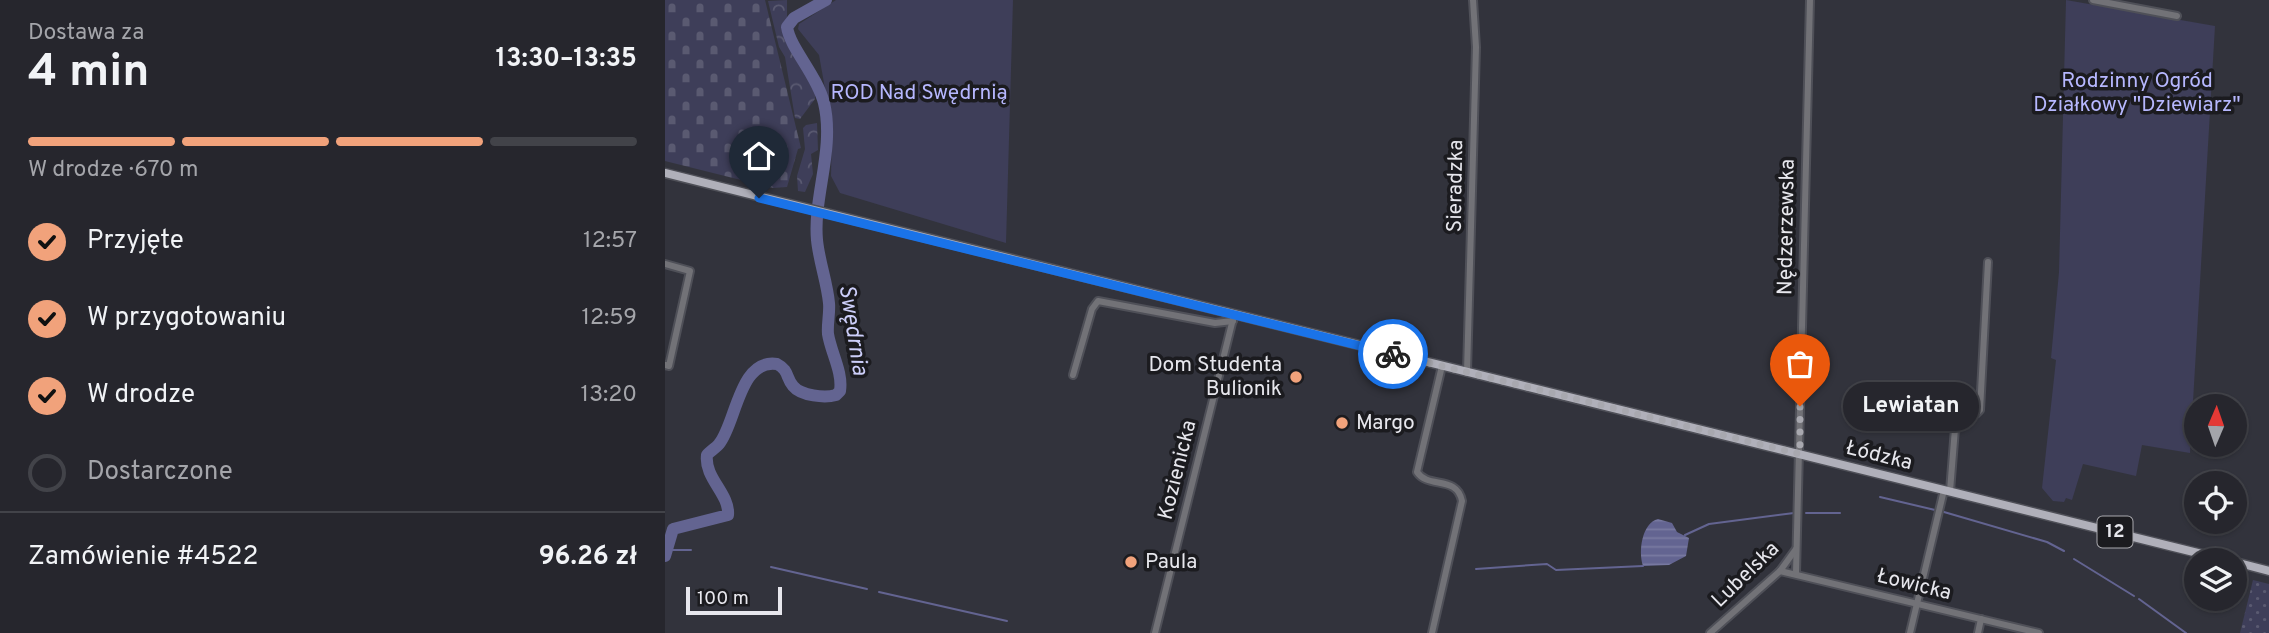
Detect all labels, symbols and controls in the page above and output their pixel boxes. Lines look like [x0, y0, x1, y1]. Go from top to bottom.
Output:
text: Dostawa za [28, 19, 144, 48]
text: 13:30–13:35 [496, 43, 637, 76]
text: 4 min [28, 44, 150, 103]
park label: Rodzinny Ogród Działkowy "Dziewiarz" [2033, 68, 2241, 119]
park label: ROD Nad Swędrnią [830, 80, 1008, 107]
pin [729, 126, 789, 198]
icon: home [740, 137, 778, 175]
street label: Sieradzka [1442, 139, 1470, 233]
text: W drodze · 670 m [28, 156, 199, 185]
street label: Nędzerzewska [1772, 159, 1802, 295]
icon: check [28, 223, 66, 261]
text: Przyjęte [87, 225, 184, 258]
text: 12:57 [583, 227, 637, 256]
water label: Swędrnia [830, 282, 874, 378]
icon: check [28, 300, 66, 338]
text: W przygotowaniu [87, 302, 286, 335]
text: 12:59 [581, 304, 637, 333]
courier [1358, 319, 1428, 389]
pin [1770, 334, 1830, 406]
icon: bike [1374, 335, 1412, 373]
icon: bag [1781, 345, 1819, 383]
place label: Dom Studenta Bulionik [1148, 352, 1282, 403]
marker: Dom Studenta Bulionik [1288, 369, 1304, 385]
icon: check [28, 377, 66, 415]
text: W drodze [87, 379, 195, 412]
text: 13:20 [581, 381, 637, 410]
callout: Lewiatan [1842, 382, 1979, 430]
text: Lewiatan [1862, 392, 1960, 421]
north arrow [2184, 394, 2247, 457]
map controls [2184, 394, 2247, 611]
place label: Margo [1356, 410, 1415, 437]
marker: Margo [1334, 415, 1350, 431]
street label: Kozienicka [1153, 417, 1203, 523]
street label: Łódzka [1843, 435, 1915, 477]
text: Dostarczone [87, 456, 233, 489]
button: locate [2184, 471, 2247, 534]
road number: 12 [2097, 516, 2133, 548]
street label: Lubelska [1706, 536, 1786, 614]
text: Zamówienie #4522 [28, 541, 258, 574]
text: 96.26 zł [539, 541, 637, 574]
button: layers [2184, 548, 2247, 611]
place label: Paula [1145, 549, 1197, 576]
marker: Paula [1123, 554, 1139, 570]
street label: Łowicka [1874, 563, 1954, 607]
scale bar [686, 584, 782, 616]
text: 100 m [697, 587, 749, 611]

